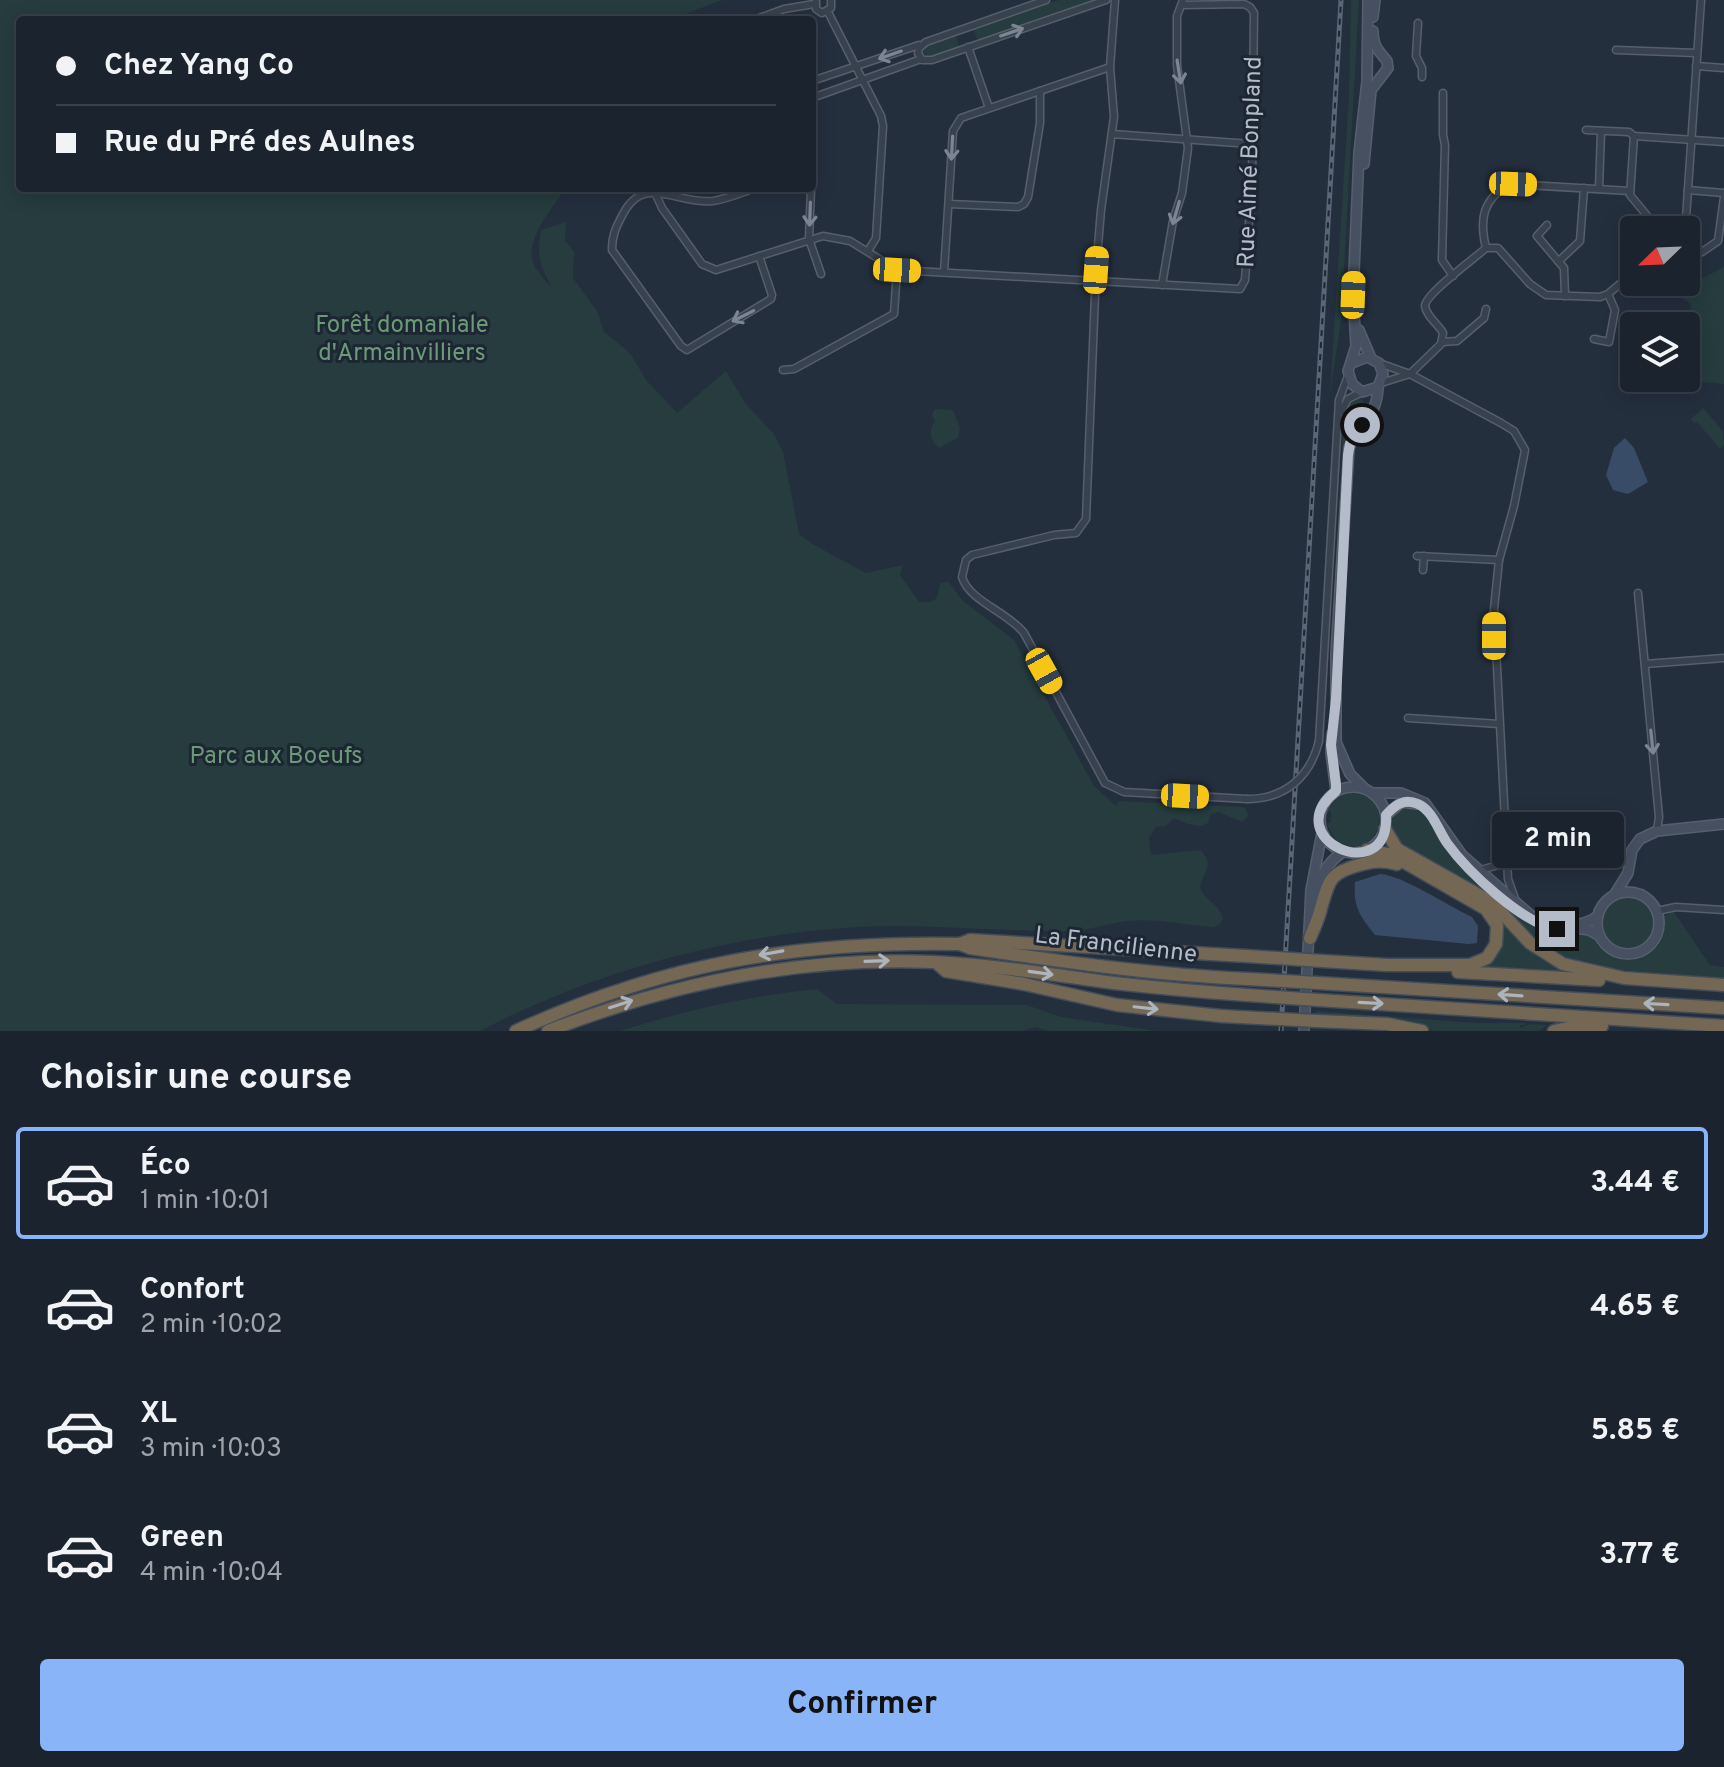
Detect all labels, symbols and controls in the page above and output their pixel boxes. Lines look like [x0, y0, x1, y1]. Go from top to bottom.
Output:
one-way arrow [1000, 24, 1024, 38]
text: Chez Yang Co [104, 48, 294, 85]
one-way arrow [877, 49, 902, 64]
street label: Rue Aimé Bonpland [1232, 56, 1270, 268]
one-way arrow [1172, 59, 1187, 84]
text: Rue du Pré des Aulnes [104, 125, 416, 162]
one-way arrow [944, 134, 959, 161]
car [1489, 171, 1537, 197]
one-way arrow [1168, 199, 1183, 225]
one-way arrow [803, 200, 818, 227]
north arrow [1620, 216, 1700, 296]
map controls [1620, 216, 1700, 392]
car [1082, 245, 1110, 295]
car [872, 257, 922, 283]
car [1340, 271, 1366, 319]
one-way arrow [732, 308, 756, 324]
park label: Forêt domaniale d'Armainvilliers [315, 311, 489, 369]
button: layers [1620, 312, 1700, 392]
route start [1344, 407, 1380, 443]
car [1482, 612, 1506, 660]
car [1022, 644, 1066, 698]
one-way arrow [1645, 728, 1660, 755]
park label: Parc aux Boeufs [189, 742, 363, 772]
car [1160, 783, 1210, 809]
callout: 2 min [1491, 813, 1623, 869]
text: 2 min [1524, 823, 1592, 856]
route end [1539, 911, 1575, 947]
street label: La Francilienne [1033, 921, 1199, 971]
one-way arrow [759, 947, 784, 962]
one-way arrow [863, 954, 890, 969]
one-way arrow [1028, 966, 1053, 981]
one-way arrow [1497, 987, 1524, 1002]
one-way arrow [609, 996, 634, 1011]
one-way arrow [1357, 996, 1384, 1011]
one-way arrow [1643, 996, 1670, 1011]
one-way arrow [1132, 1001, 1159, 1016]
text: Choisir une course [40, 1056, 352, 1102]
icon: car [44, 1147, 116, 1219]
text: Éco [140, 1148, 191, 1185]
text: 3.44 € [1590, 1165, 1680, 1202]
text: 1 min · 10:01 [140, 1185, 270, 1218]
icon: car [44, 1271, 116, 1343]
text: Confort [140, 1272, 245, 1309]
text: 4.65 € [1590, 1289, 1680, 1326]
text: 2 min · 10:02 [140, 1309, 282, 1342]
icon: car [44, 1395, 116, 1467]
text: XL [140, 1396, 177, 1433]
text: 5.85 € [1591, 1413, 1680, 1450]
text: 3 min · 10:03 [140, 1433, 282, 1466]
icon: car [44, 1519, 116, 1591]
text: Green [140, 1520, 224, 1557]
text: 3.77 € [1599, 1537, 1680, 1574]
text: 4 min · 10:04 [140, 1557, 283, 1590]
button: Confirmer [40, 1659, 1684, 1751]

